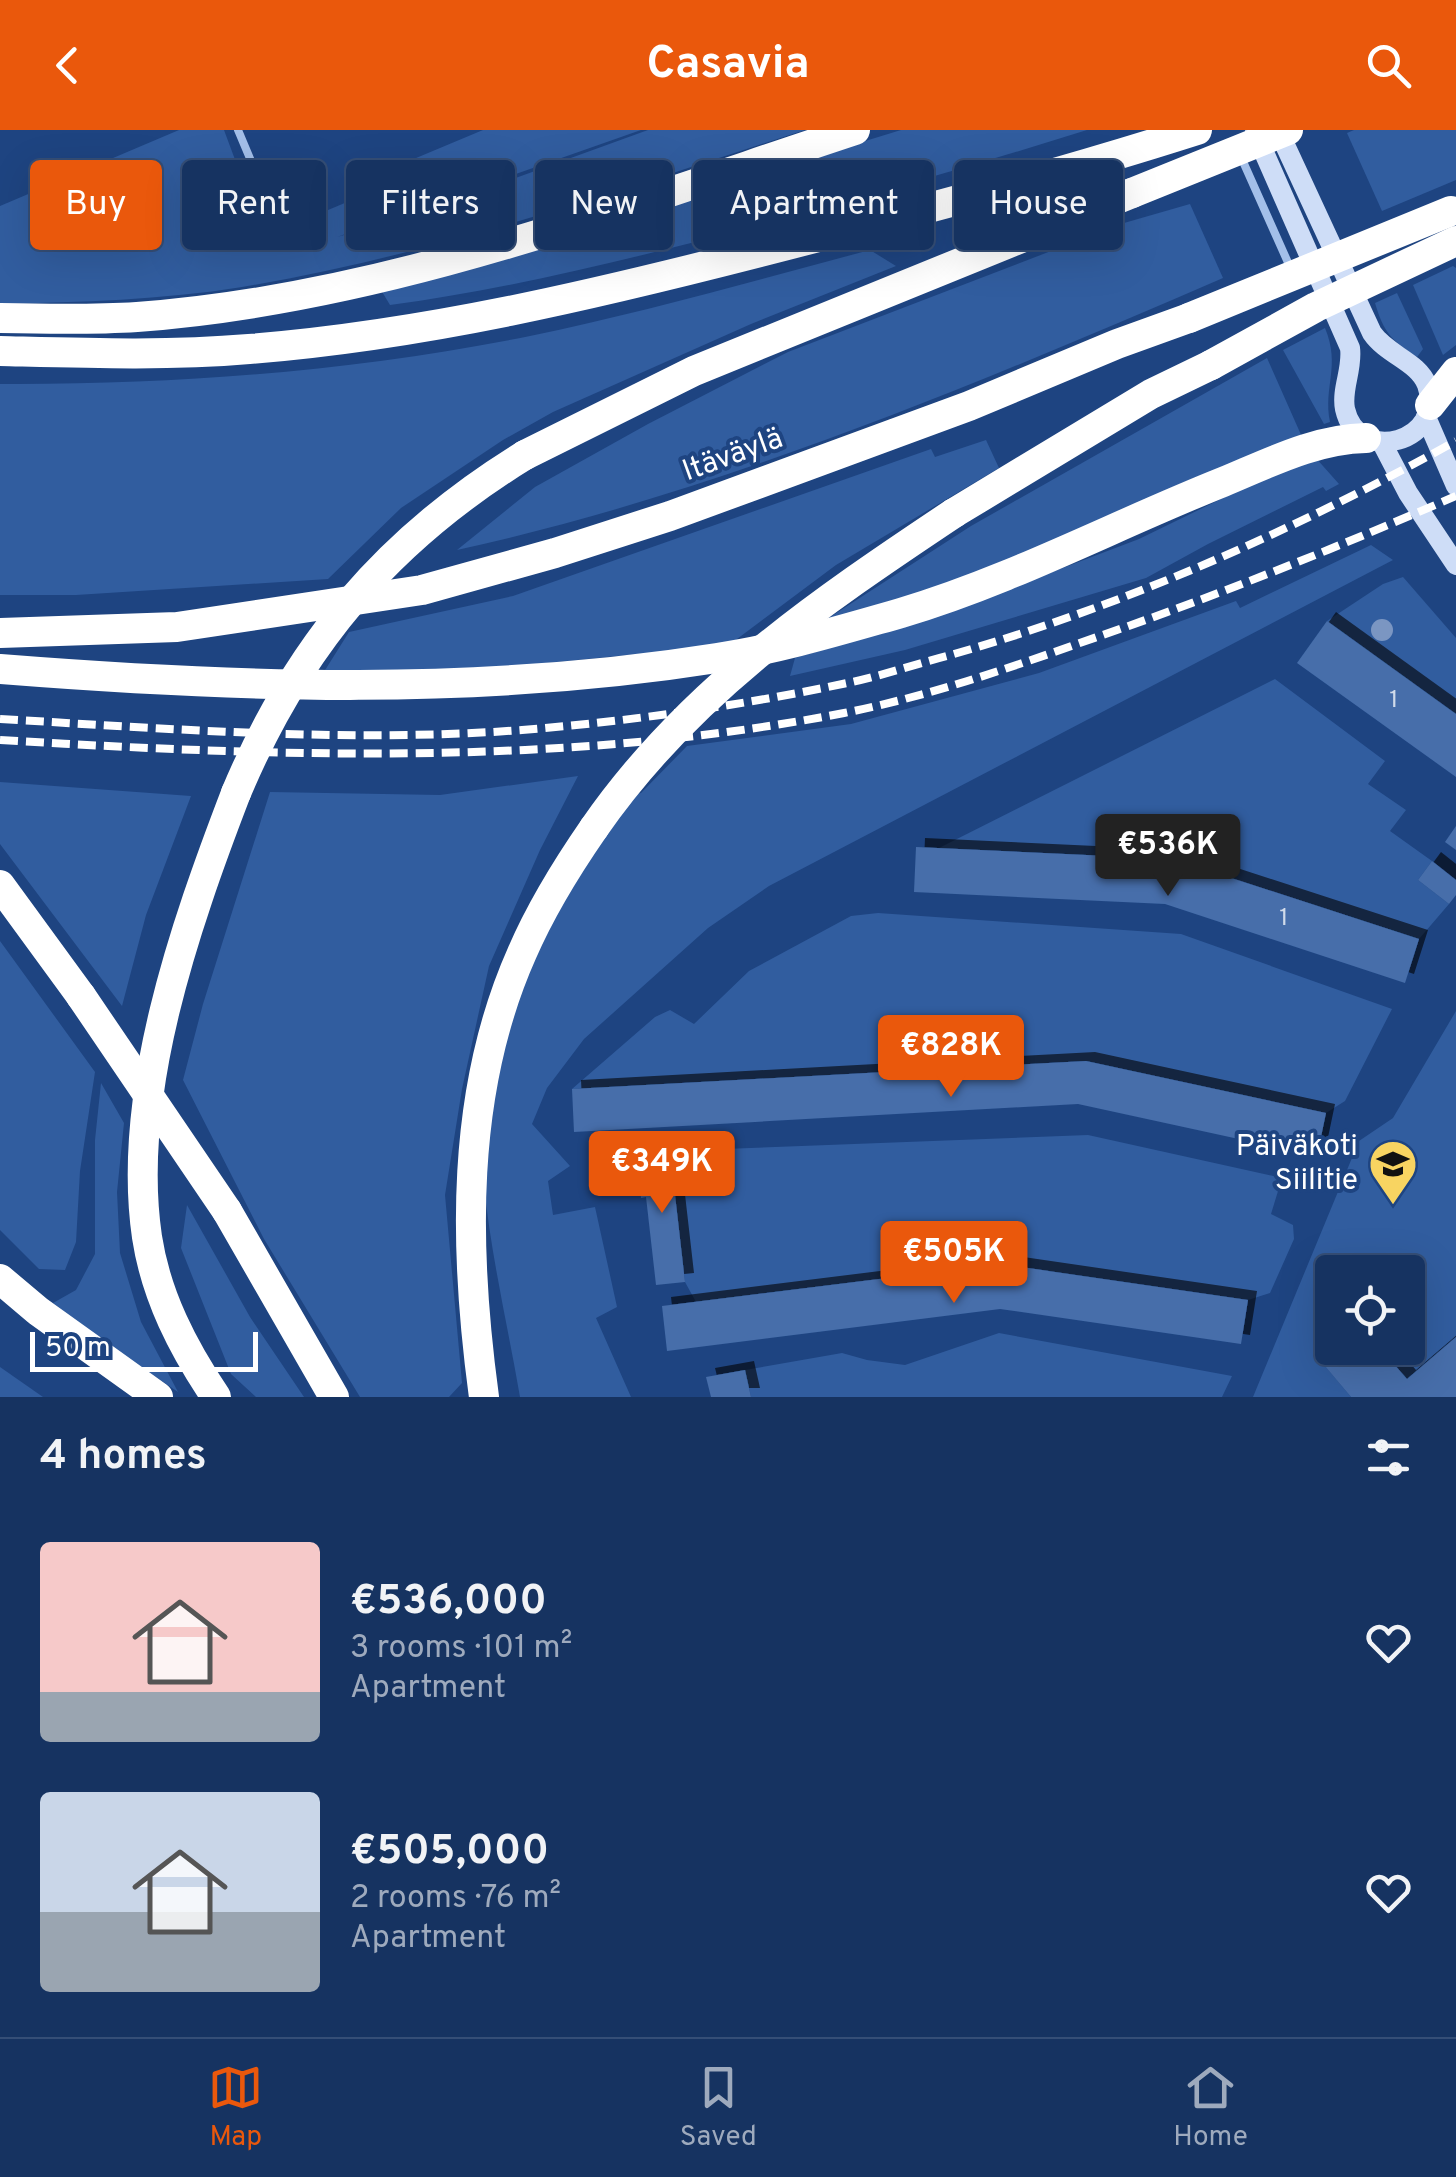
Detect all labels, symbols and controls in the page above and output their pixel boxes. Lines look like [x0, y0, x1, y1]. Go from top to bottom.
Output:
text: Casavia [646, 37, 810, 94]
icon: back [40, 38, 95, 93]
icon: search [1361, 38, 1416, 93]
chip: Buy [30, 160, 162, 250]
chip: Rent [182, 160, 326, 250]
chip: Filters [346, 160, 515, 250]
chip: New [535, 160, 673, 250]
chip: Apartment [693, 160, 934, 250]
chip: House [954, 160, 1123, 250]
street label: Itäväylä [678, 421, 788, 491]
house number: 1 [1389, 685, 1399, 717]
pin: €536K [1098, 814, 1238, 899]
text: €536K [1117, 826, 1219, 866]
house number: 1 [1279, 903, 1289, 935]
pin: €828K [881, 1015, 1021, 1100]
text: €828K [900, 1027, 1002, 1067]
place label: Päiväkoti Siilitie [1236, 1129, 1358, 1200]
pin: €349K [592, 1131, 732, 1216]
school or university icon: Päiväkoti Siilitie [1367, 1138, 1419, 1206]
text: €349K [611, 1143, 713, 1183]
pin: €505K [884, 1221, 1024, 1306]
text: €505K [902, 1233, 1006, 1273]
map controls [1315, 1255, 1425, 1365]
button: locate [1315, 1255, 1425, 1365]
scale bar [30, 1327, 258, 1372]
text: 50 m [45, 1331, 111, 1367]
icon: filters [1361, 1430, 1416, 1485]
text: 4 homes [40, 1431, 207, 1484]
text: €536,000 [350, 1576, 547, 1629]
icon: home [120, 1582, 240, 1702]
icon: heart [1361, 1615, 1416, 1670]
text: 3 rooms · 101 m² [350, 1629, 572, 1669]
text: Apartment [350, 1669, 506, 1709]
text: €505,000 [350, 1826, 549, 1879]
icon: home [120, 1832, 240, 1952]
icon: heart [1361, 1865, 1416, 1920]
text: 2 rooms · 76 m² [350, 1879, 561, 1919]
text: Apartment [350, 1919, 506, 1959]
tab: Map [208, 2060, 263, 2156]
tab: Saved [680, 2060, 757, 2156]
tab: Home [1173, 2060, 1248, 2156]

